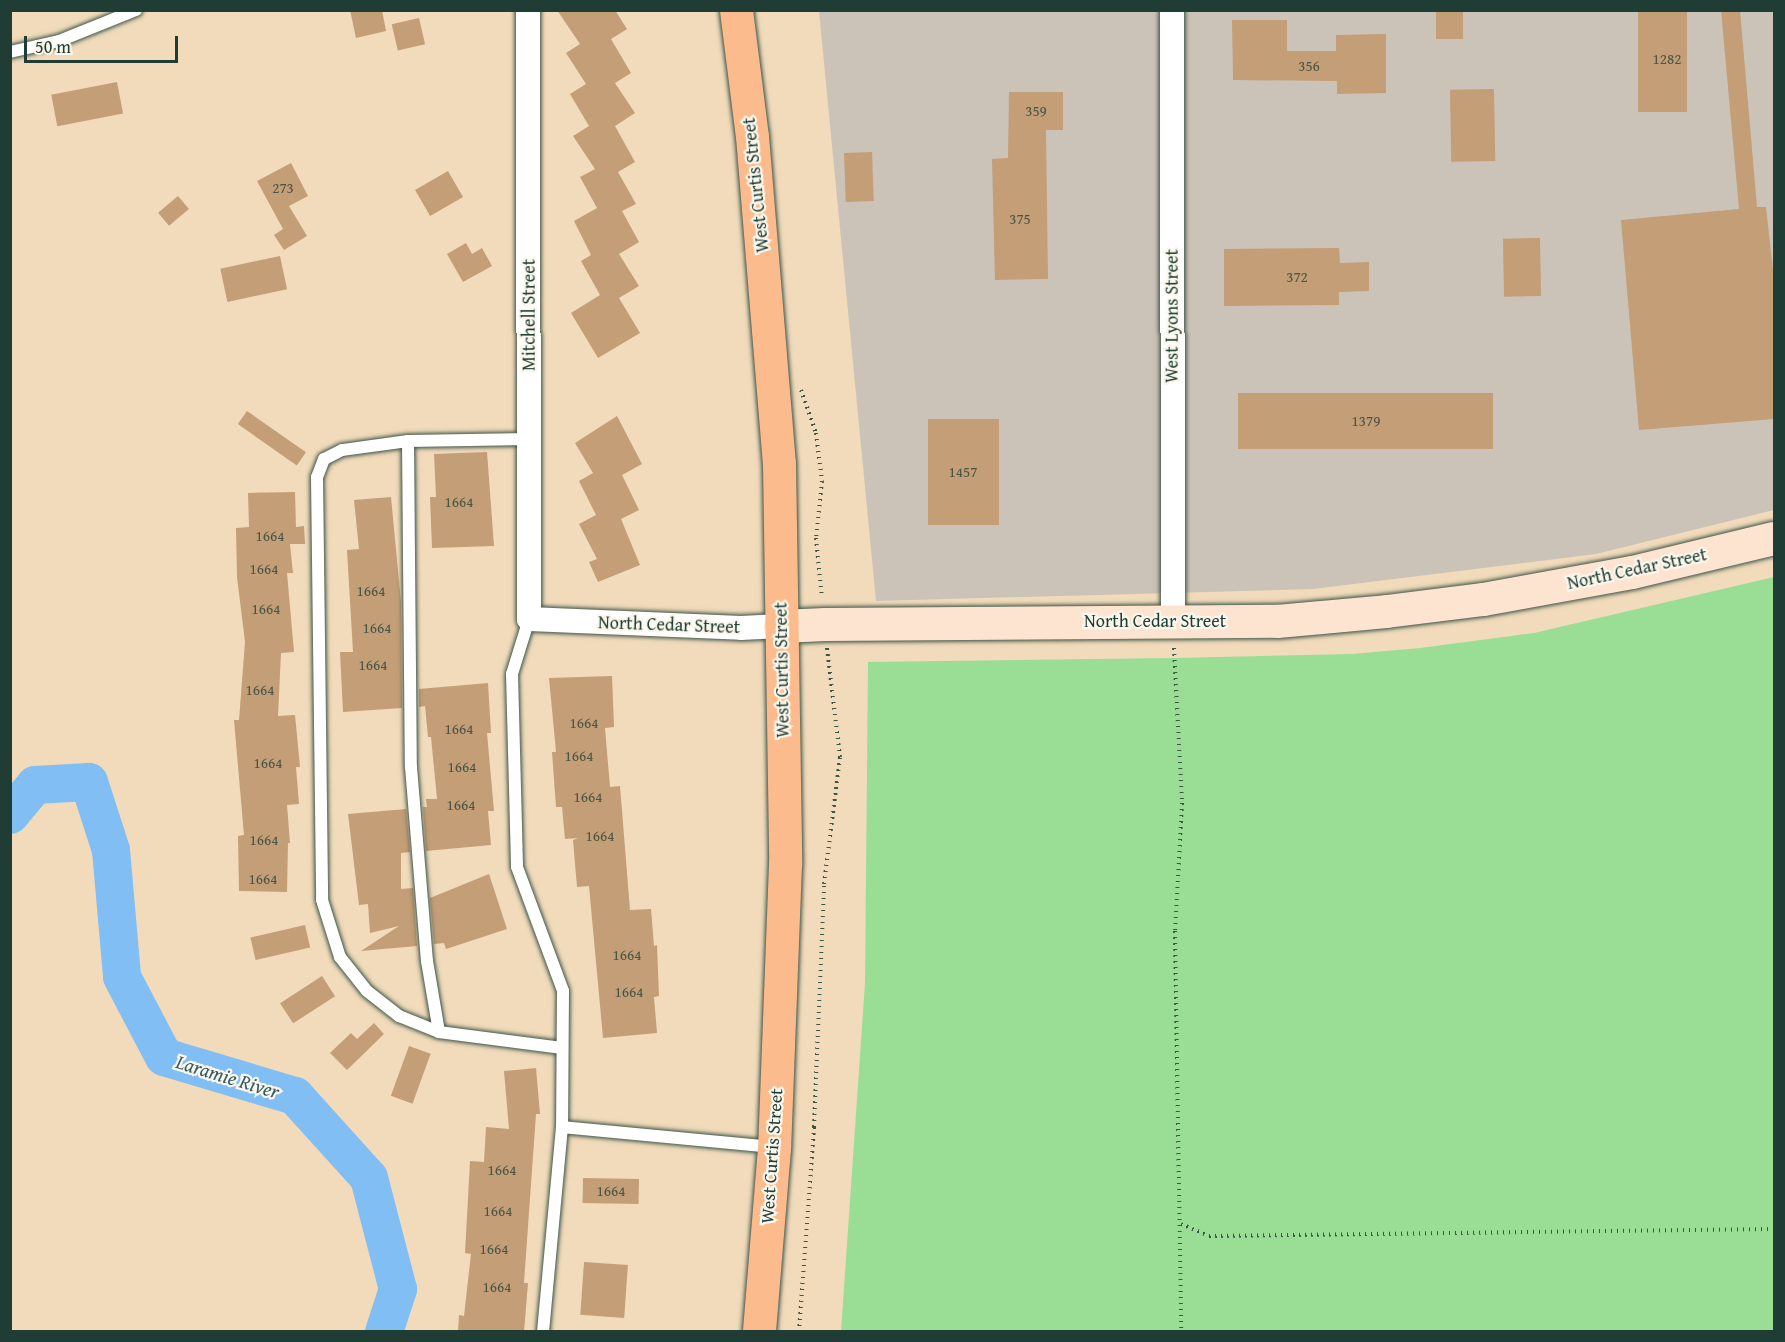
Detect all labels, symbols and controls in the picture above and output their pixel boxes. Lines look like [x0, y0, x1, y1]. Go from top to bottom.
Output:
scale bar [27, 24, 182, 62]
text: 50 m [35, 33, 71, 60]
house number: 1282 [1653, 50, 1681, 68]
house number: 356 [1298, 57, 1320, 75]
house number: 359 [1025, 102, 1047, 120]
street label: West Curtis Street [738, 116, 774, 254]
house number: 273 [272, 179, 294, 197]
house number: 375 [1009, 210, 1031, 228]
street label: West Lyons Street [1161, 249, 1183, 383]
street label: Mitchell Street [518, 259, 540, 371]
house number: 372 [1286, 268, 1308, 286]
house number: 1379 [1352, 412, 1380, 430]
house number: 1457 [949, 463, 977, 481]
house number: 1664 [445, 493, 473, 511]
house number: 1664 [256, 527, 284, 545]
street label: North Cedar Street [1565, 544, 1709, 594]
house number: 1664 [250, 560, 278, 578]
house number: 1664 [357, 582, 385, 600]
house number: 1664 [252, 600, 280, 618]
street label: West Curtis Street [770, 602, 794, 738]
street label: North Cedar Street [1084, 610, 1226, 632]
street label: North Cedar Street [598, 612, 740, 638]
house number: 1664 [363, 619, 391, 637]
house number: 1664 [359, 656, 387, 674]
house number: 1664 [246, 681, 274, 699]
house number: 1664 [570, 714, 598, 732]
house number: 1664 [445, 720, 473, 738]
house number: 1664 [565, 747, 593, 765]
house number: 1664 [254, 754, 282, 772]
house number: 1664 [448, 758, 476, 776]
house number: 1664 [574, 788, 602, 806]
house number: 1664 [447, 796, 475, 814]
house number: 1664 [586, 827, 614, 845]
house number: 1664 [250, 831, 278, 849]
house number: 1664 [249, 870, 277, 888]
house number: 1664 [613, 946, 641, 964]
house number: 1664 [615, 983, 643, 1001]
water label: Laramie River [173, 1049, 283, 1103]
street label: West Curtis Street [757, 1088, 787, 1224]
house number: 1664 [488, 1161, 516, 1179]
house number: 1664 [597, 1182, 625, 1200]
house number: 1664 [484, 1202, 512, 1220]
house number: 1664 [480, 1240, 508, 1258]
house number: 1664 [483, 1278, 511, 1296]

